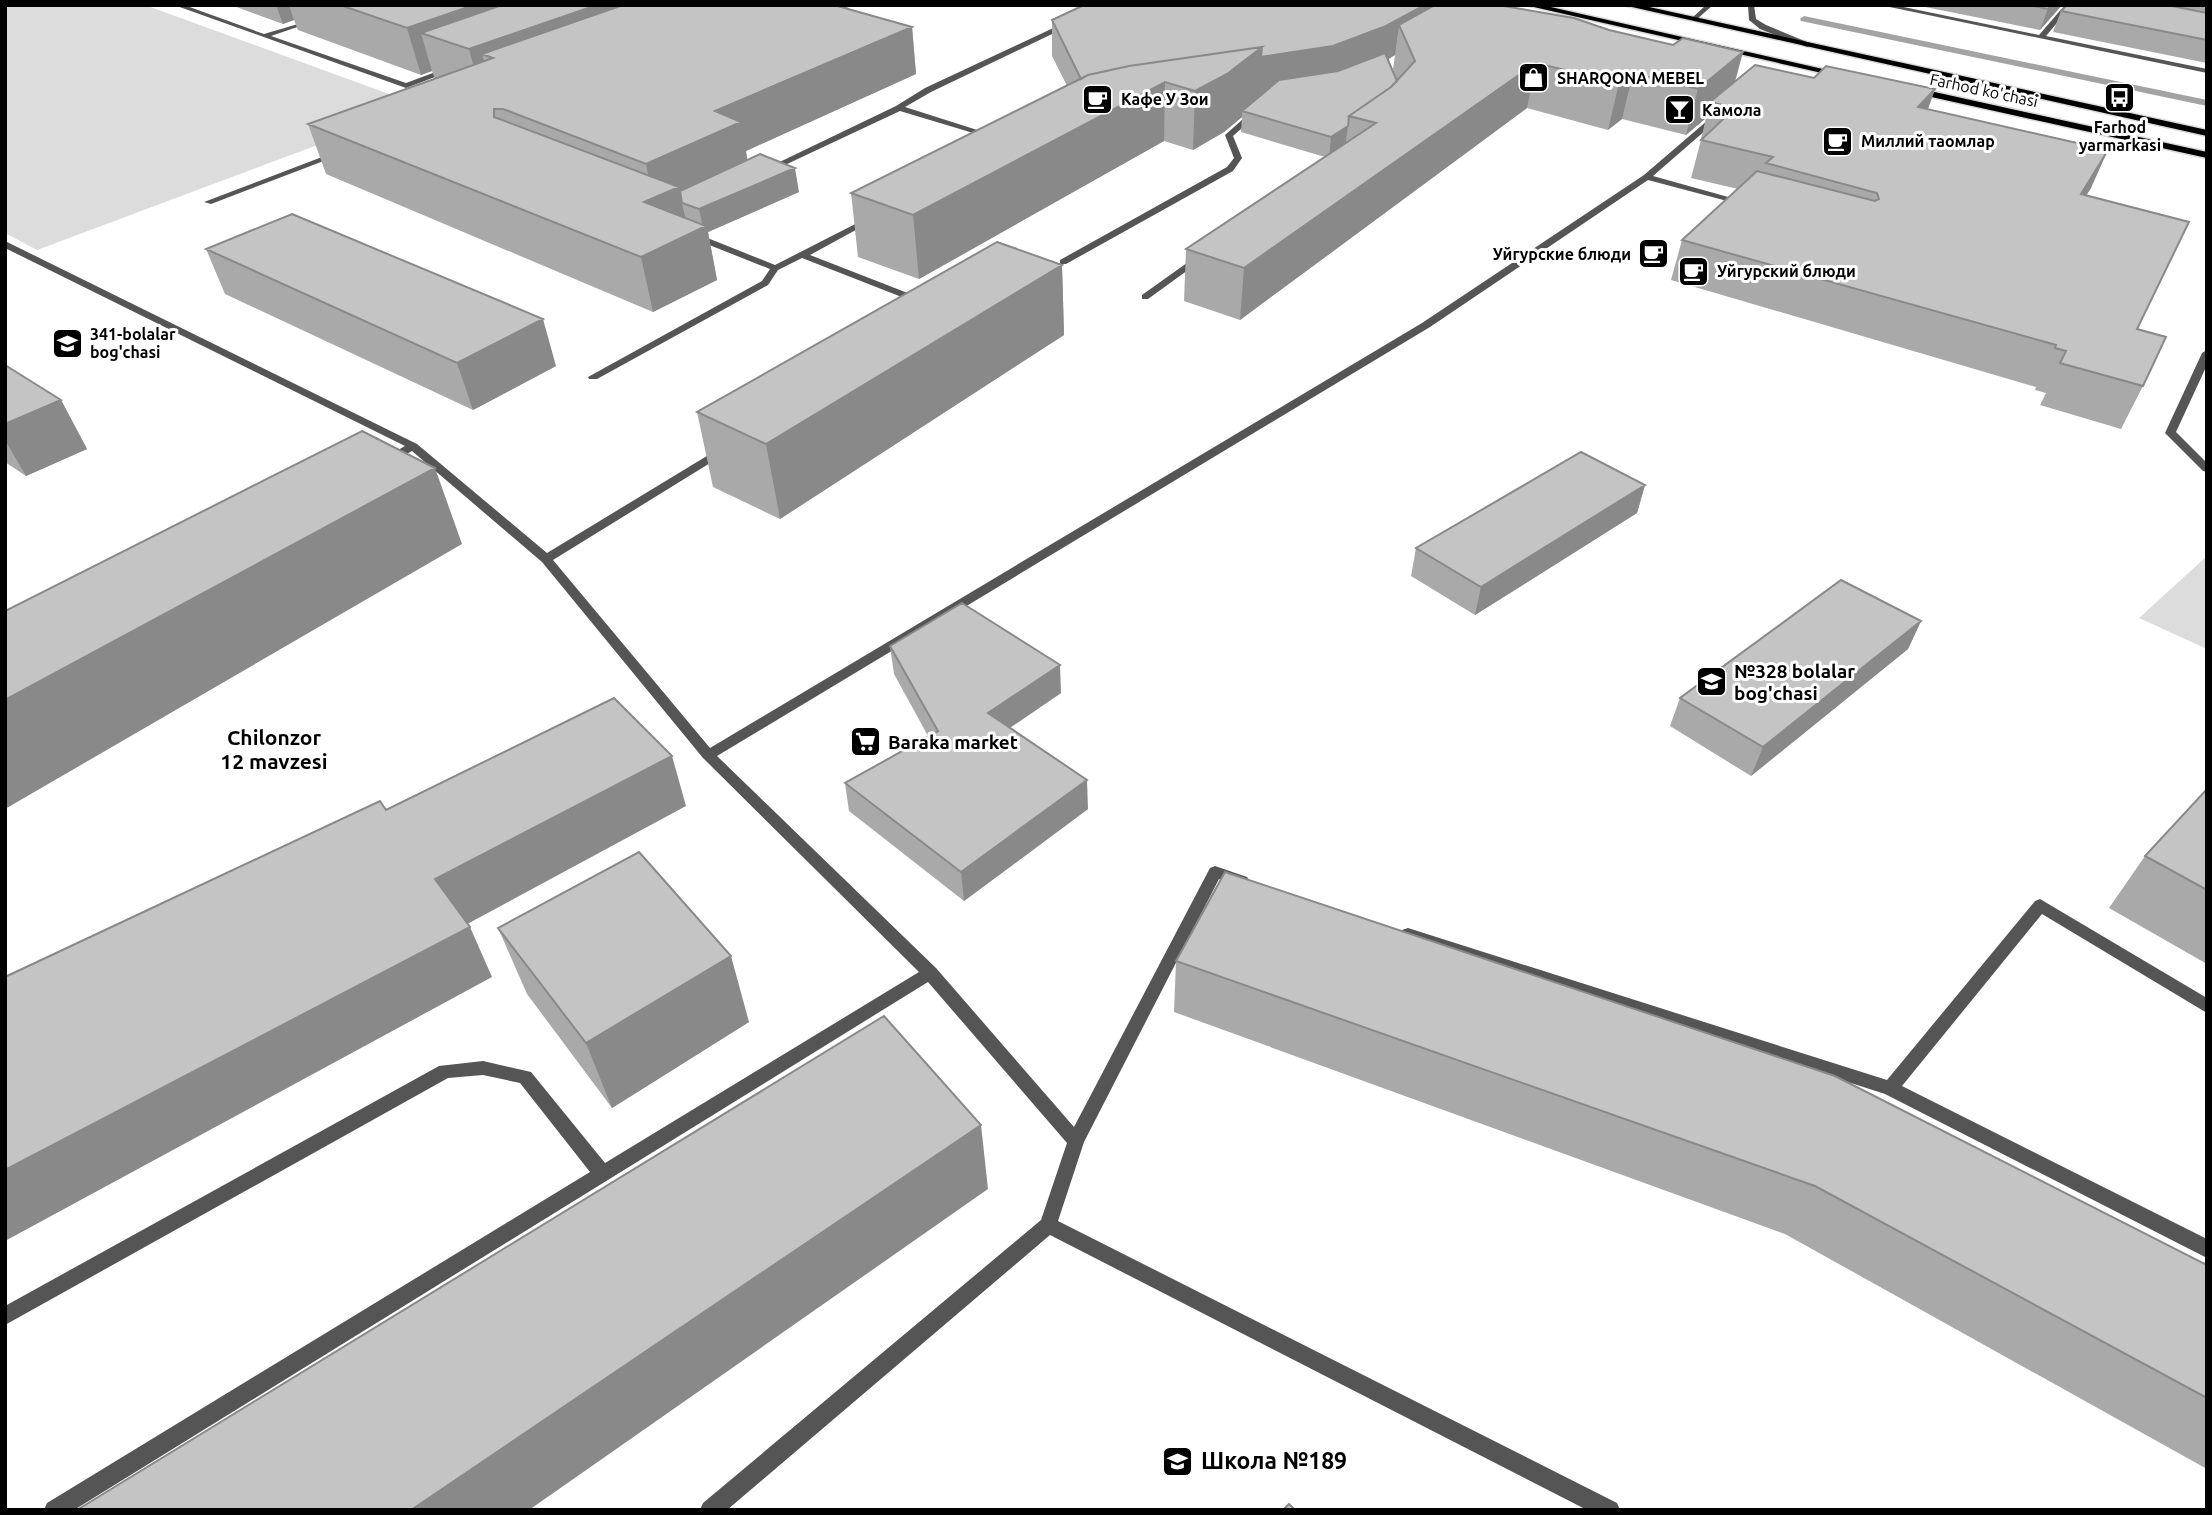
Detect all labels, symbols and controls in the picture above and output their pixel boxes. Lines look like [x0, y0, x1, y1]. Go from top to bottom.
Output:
shop icon: SHARQONA MEBEL [1517, 61, 1551, 95]
place label: SHARQONA MEBEL [1557, 69, 1704, 87]
street label: Farhod ko'chasi [1928, 70, 2040, 110]
bus stop icon: Farhod yarmarkasi [2103, 81, 2137, 115]
cafe icon: Кафе У Зои [1081, 82, 1115, 116]
place label: Кафе У Зои [1121, 90, 1209, 108]
bar icon: Камола [1662, 93, 1696, 127]
place label: Камола [1702, 101, 1761, 119]
place label: Farhod yarmarkasi [2079, 118, 2161, 154]
cafe icon: Миллий таомлар [1821, 124, 1855, 158]
place label: Миллий таомлар [1861, 132, 1995, 150]
cafe icon: Уйгурские блюди [1637, 237, 1671, 271]
place label: Уйгурские блюди [1493, 245, 1631, 263]
cafe icon: Уйгурский блюди [1677, 254, 1711, 288]
place label: Уйгурский блюди [1717, 262, 1856, 280]
place label: 341-bolalar bog'chasi [90, 325, 176, 361]
school or university icon: 341-bolalar bog'chasi [50, 326, 84, 360]
place label: №328 bolalar bog'chasi [1734, 660, 1855, 704]
school or university icon: №328 bolalar bog'chasi [1694, 665, 1728, 699]
district label: Chilonzor 12 mavzesi [220, 725, 328, 773]
supermarket icon: Baraka market [848, 725, 882, 759]
place label: Baraka market [888, 731, 1018, 753]
school or university icon: Школа №189 [1161, 1444, 1195, 1478]
place label: Школа №189 [1201, 1448, 1347, 1473]

